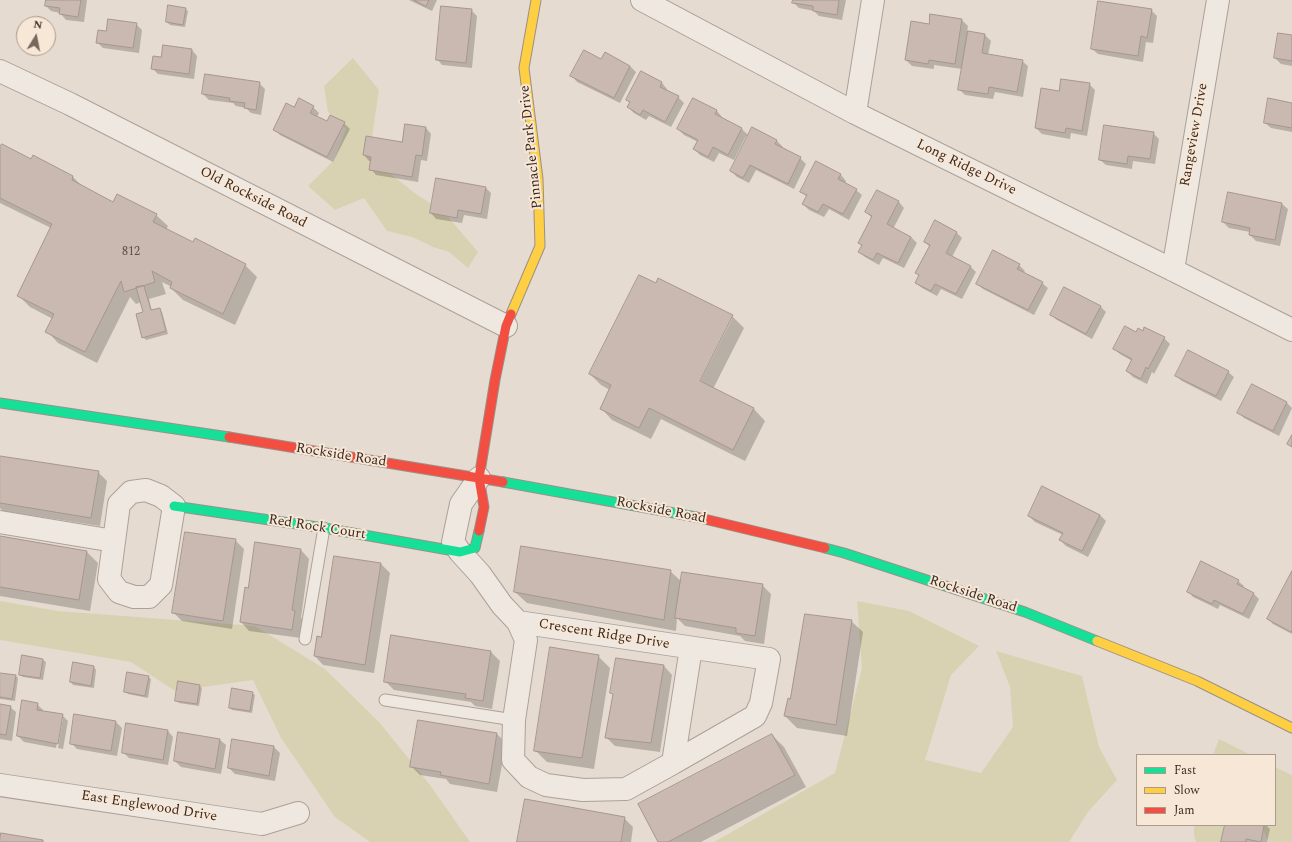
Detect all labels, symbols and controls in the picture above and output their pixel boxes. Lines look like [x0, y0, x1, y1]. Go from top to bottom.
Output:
north arrow [16, 16, 56, 56]
text: N [32, 16, 44, 34]
street label: Rangeview Drive [1178, 82, 1212, 188]
street label: Pinnacle Park Drive [517, 84, 547, 210]
street label: Long Ridge Drive [913, 137, 1019, 199]
street label: Old Rockside Road [197, 164, 309, 232]
house number: 812 [122, 246, 140, 260]
street label: Rockside Road [295, 441, 387, 471]
street label: Rockside Road [615, 494, 707, 528]
street label: Red Rock Court [267, 512, 367, 544]
street label: Rockside Road [927, 573, 1019, 617]
street label: Crescent Ridge Drive [537, 616, 671, 654]
legend [1136, 754, 1276, 826]
text: Fast [1174, 761, 1196, 780]
text: Slow [1174, 781, 1199, 800]
street label: East Englewood Drive [80, 788, 218, 826]
text: Jam [1174, 801, 1195, 820]

